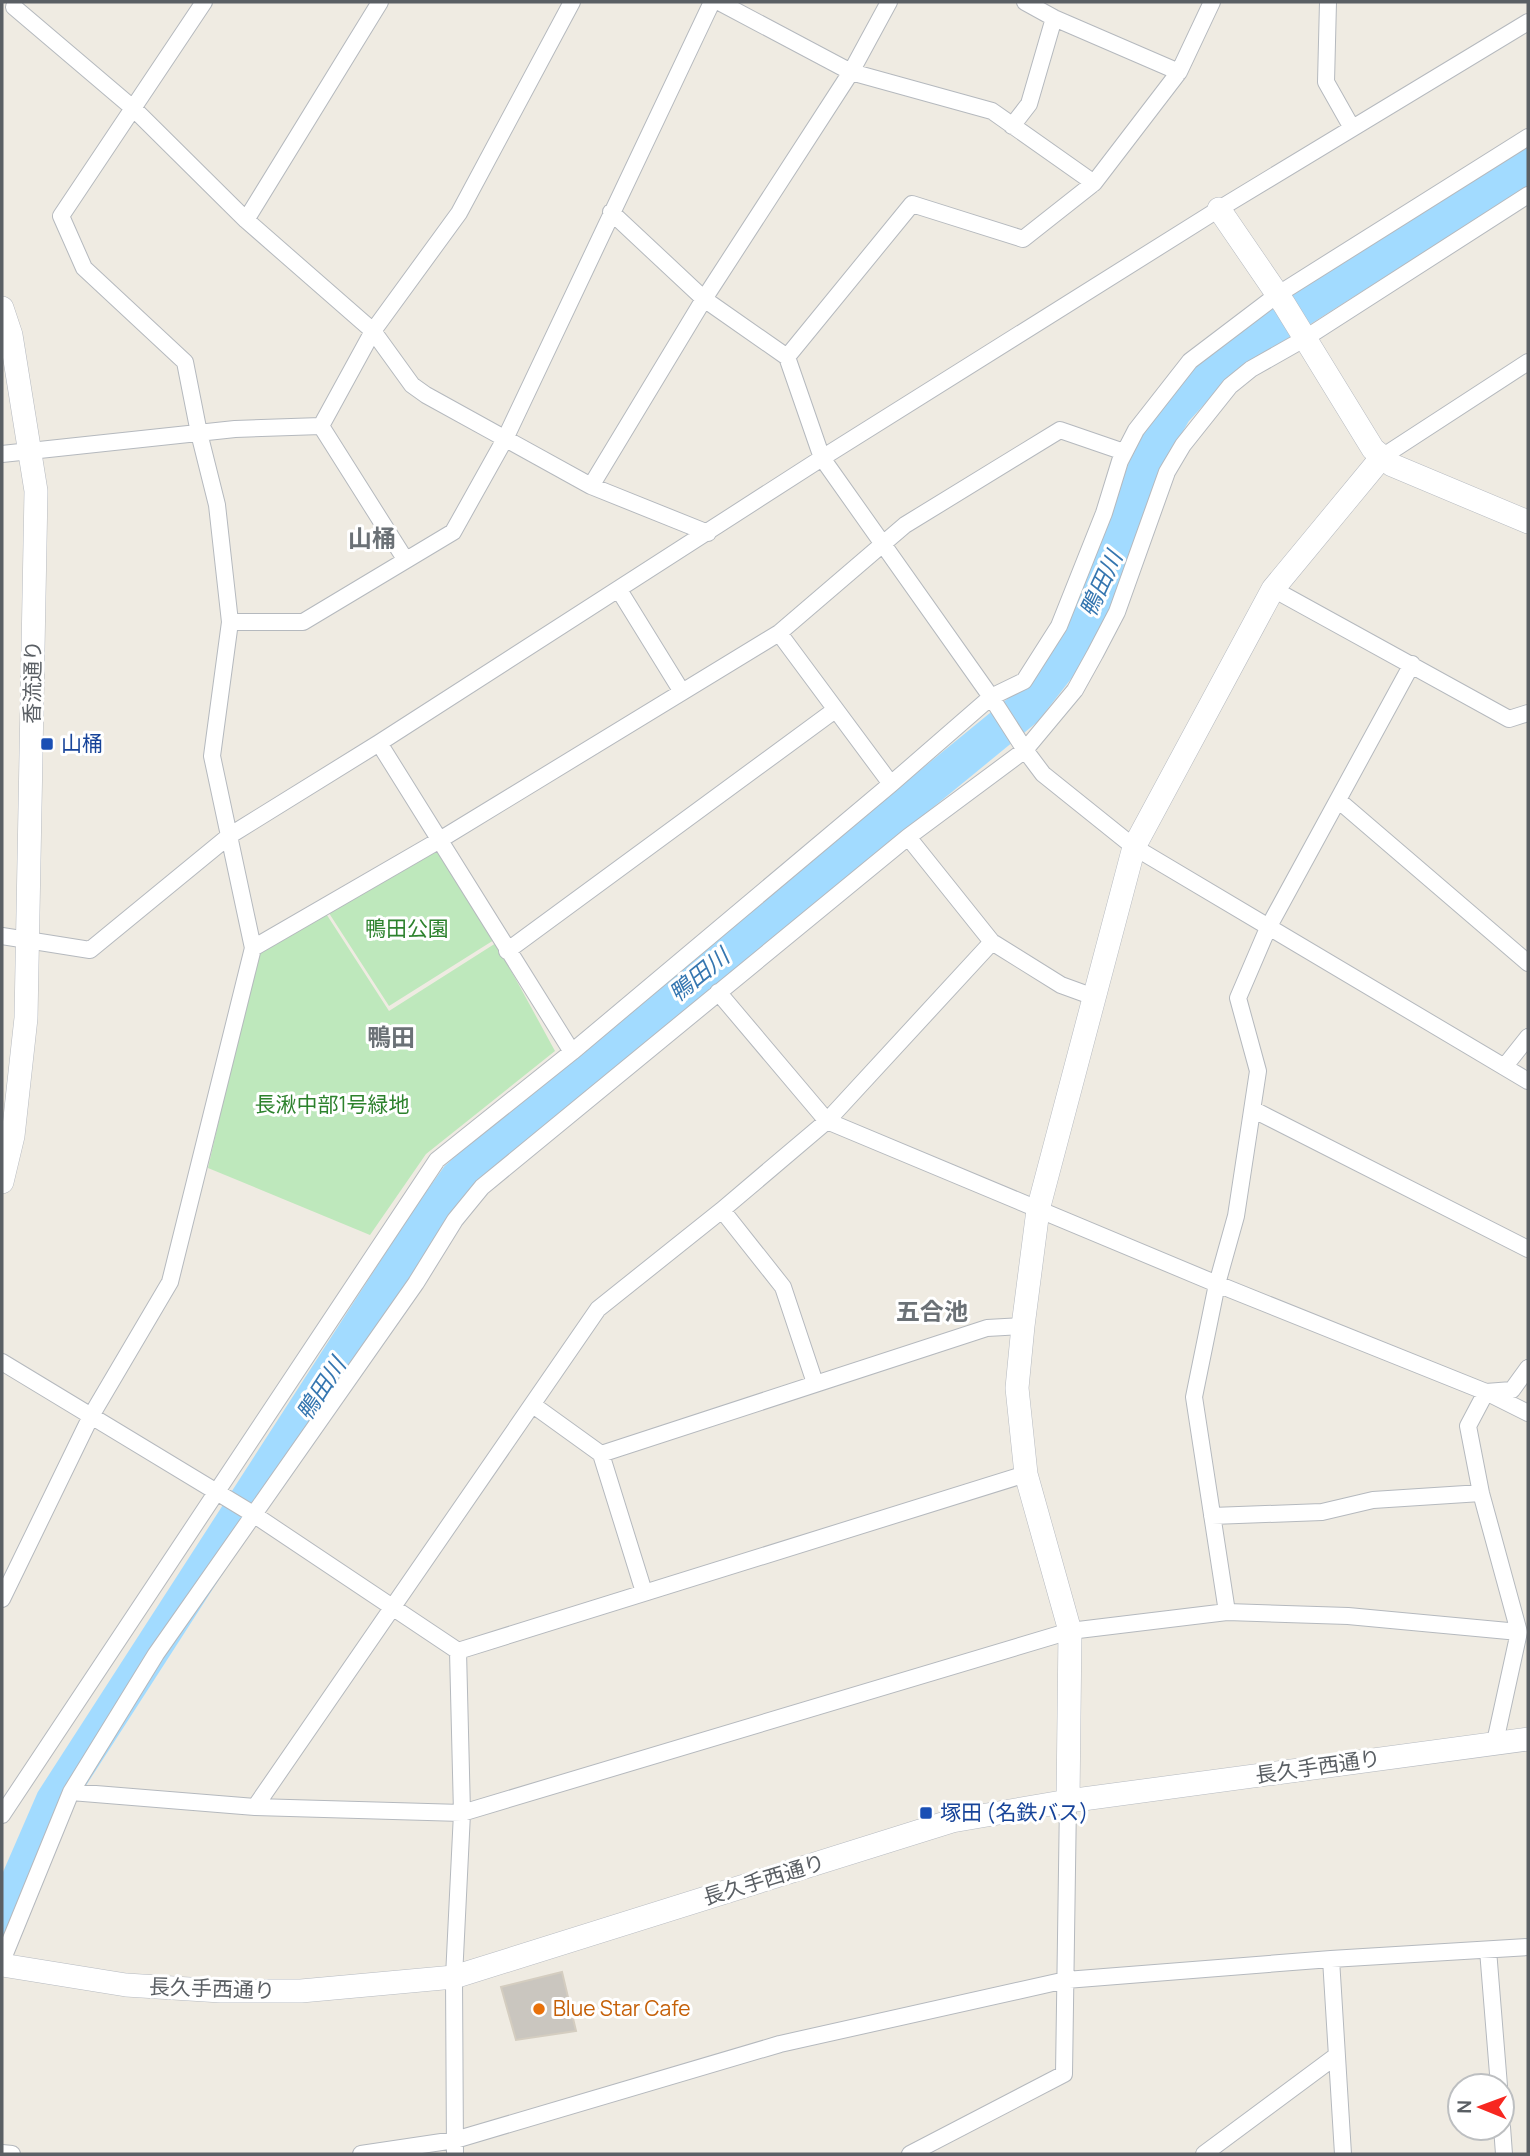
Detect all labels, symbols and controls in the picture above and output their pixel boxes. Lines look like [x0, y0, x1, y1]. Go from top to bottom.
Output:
district label: 山桶 [348, 521, 396, 554]
water label: 鴨田川 [1071, 543, 1130, 622]
street label: 香流通り [17, 640, 47, 724]
place label: 山桶 [61, 729, 103, 757]
marker: 山桶 [39, 736, 55, 752]
park label: 鴨田公園 [365, 914, 449, 942]
water label: 鴨田川 [661, 938, 738, 1008]
district label: 鴨田 [367, 1020, 415, 1053]
park label: 長湫中部1号緑地 [254, 1090, 410, 1118]
district label: 五合池 [896, 1294, 968, 1327]
water label: 鴨田川 [288, 1348, 354, 1426]
street label: 長久手西通り [1254, 1743, 1382, 1789]
place label: 塚田 (名鉄バス) [940, 1798, 1088, 1826]
marker: 塚田 (名鉄バス) [918, 1805, 934, 1821]
street label: 長久手西通り [699, 1847, 828, 1911]
street label: 長久手西通り [149, 1972, 275, 2004]
place label: Blue Star Cafe [553, 1994, 691, 2022]
marker: Blue Star Cafe [531, 2001, 547, 2017]
north arrow [1446, 2072, 1516, 2142]
text: N [1451, 2100, 1477, 2114]

